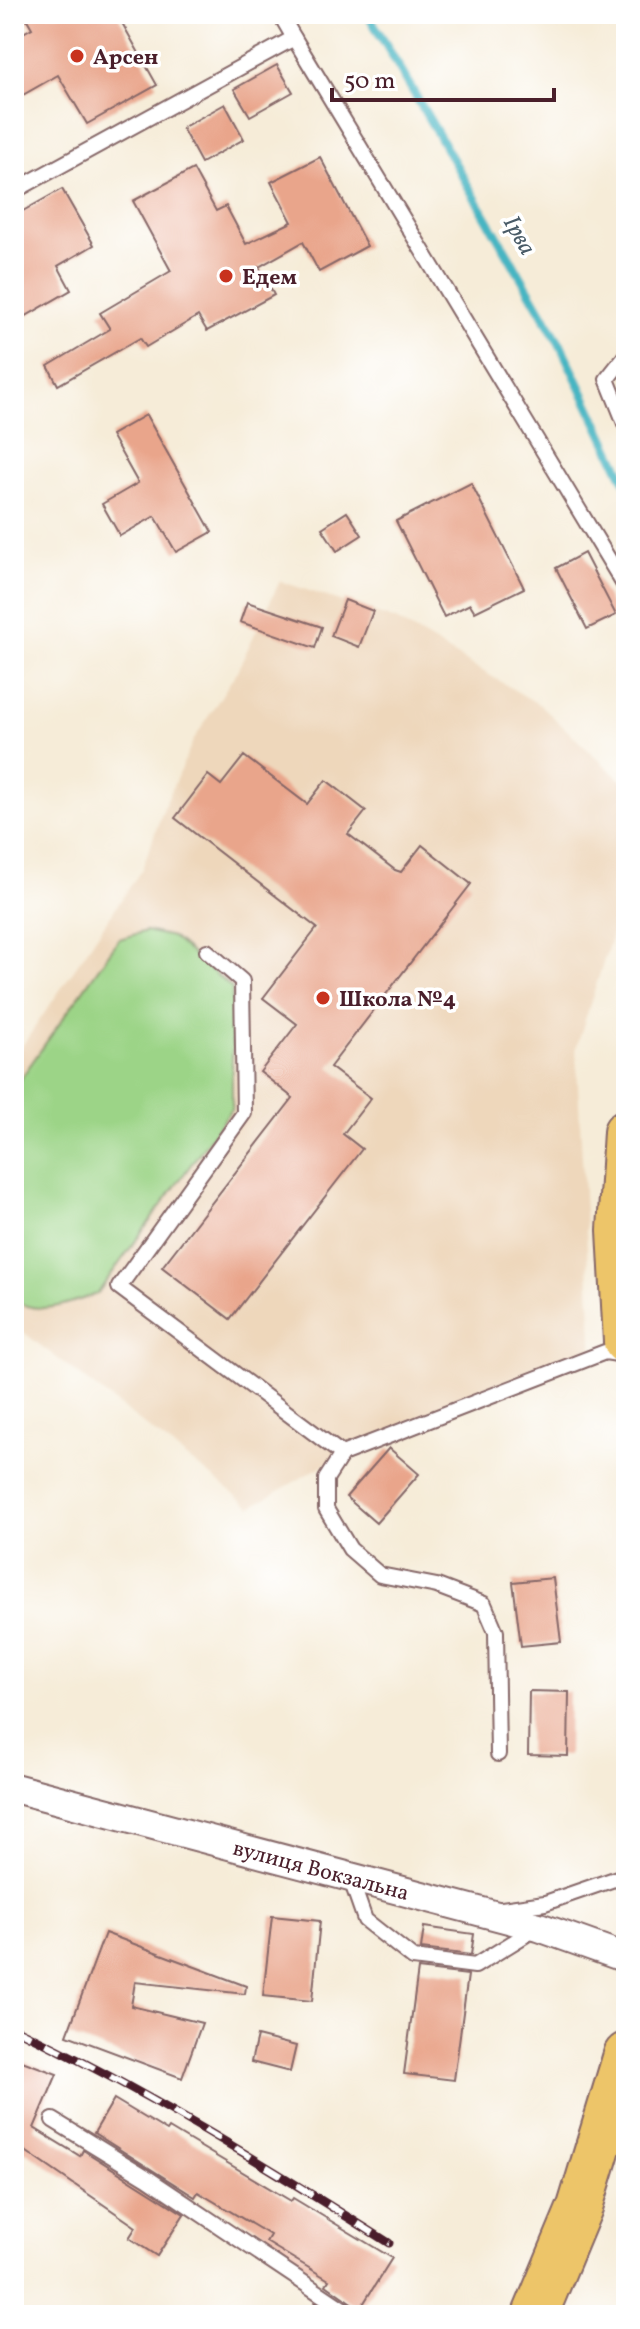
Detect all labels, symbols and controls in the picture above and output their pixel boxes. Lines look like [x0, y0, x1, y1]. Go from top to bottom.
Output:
place label: Арсен [93, 43, 158, 74]
marker: Арсен [68, 47, 86, 65]
scale bar [332, 52, 554, 102]
text: 50 m [344, 65, 396, 99]
water label: Ірва [493, 210, 543, 262]
place label: Едем [242, 263, 298, 294]
marker: Едем [217, 267, 235, 285]
place label: Школа №4 [339, 985, 456, 1016]
marker: Школа №4 [314, 989, 332, 1007]
street label: вулиця Вокзальна [229, 1834, 412, 1910]

